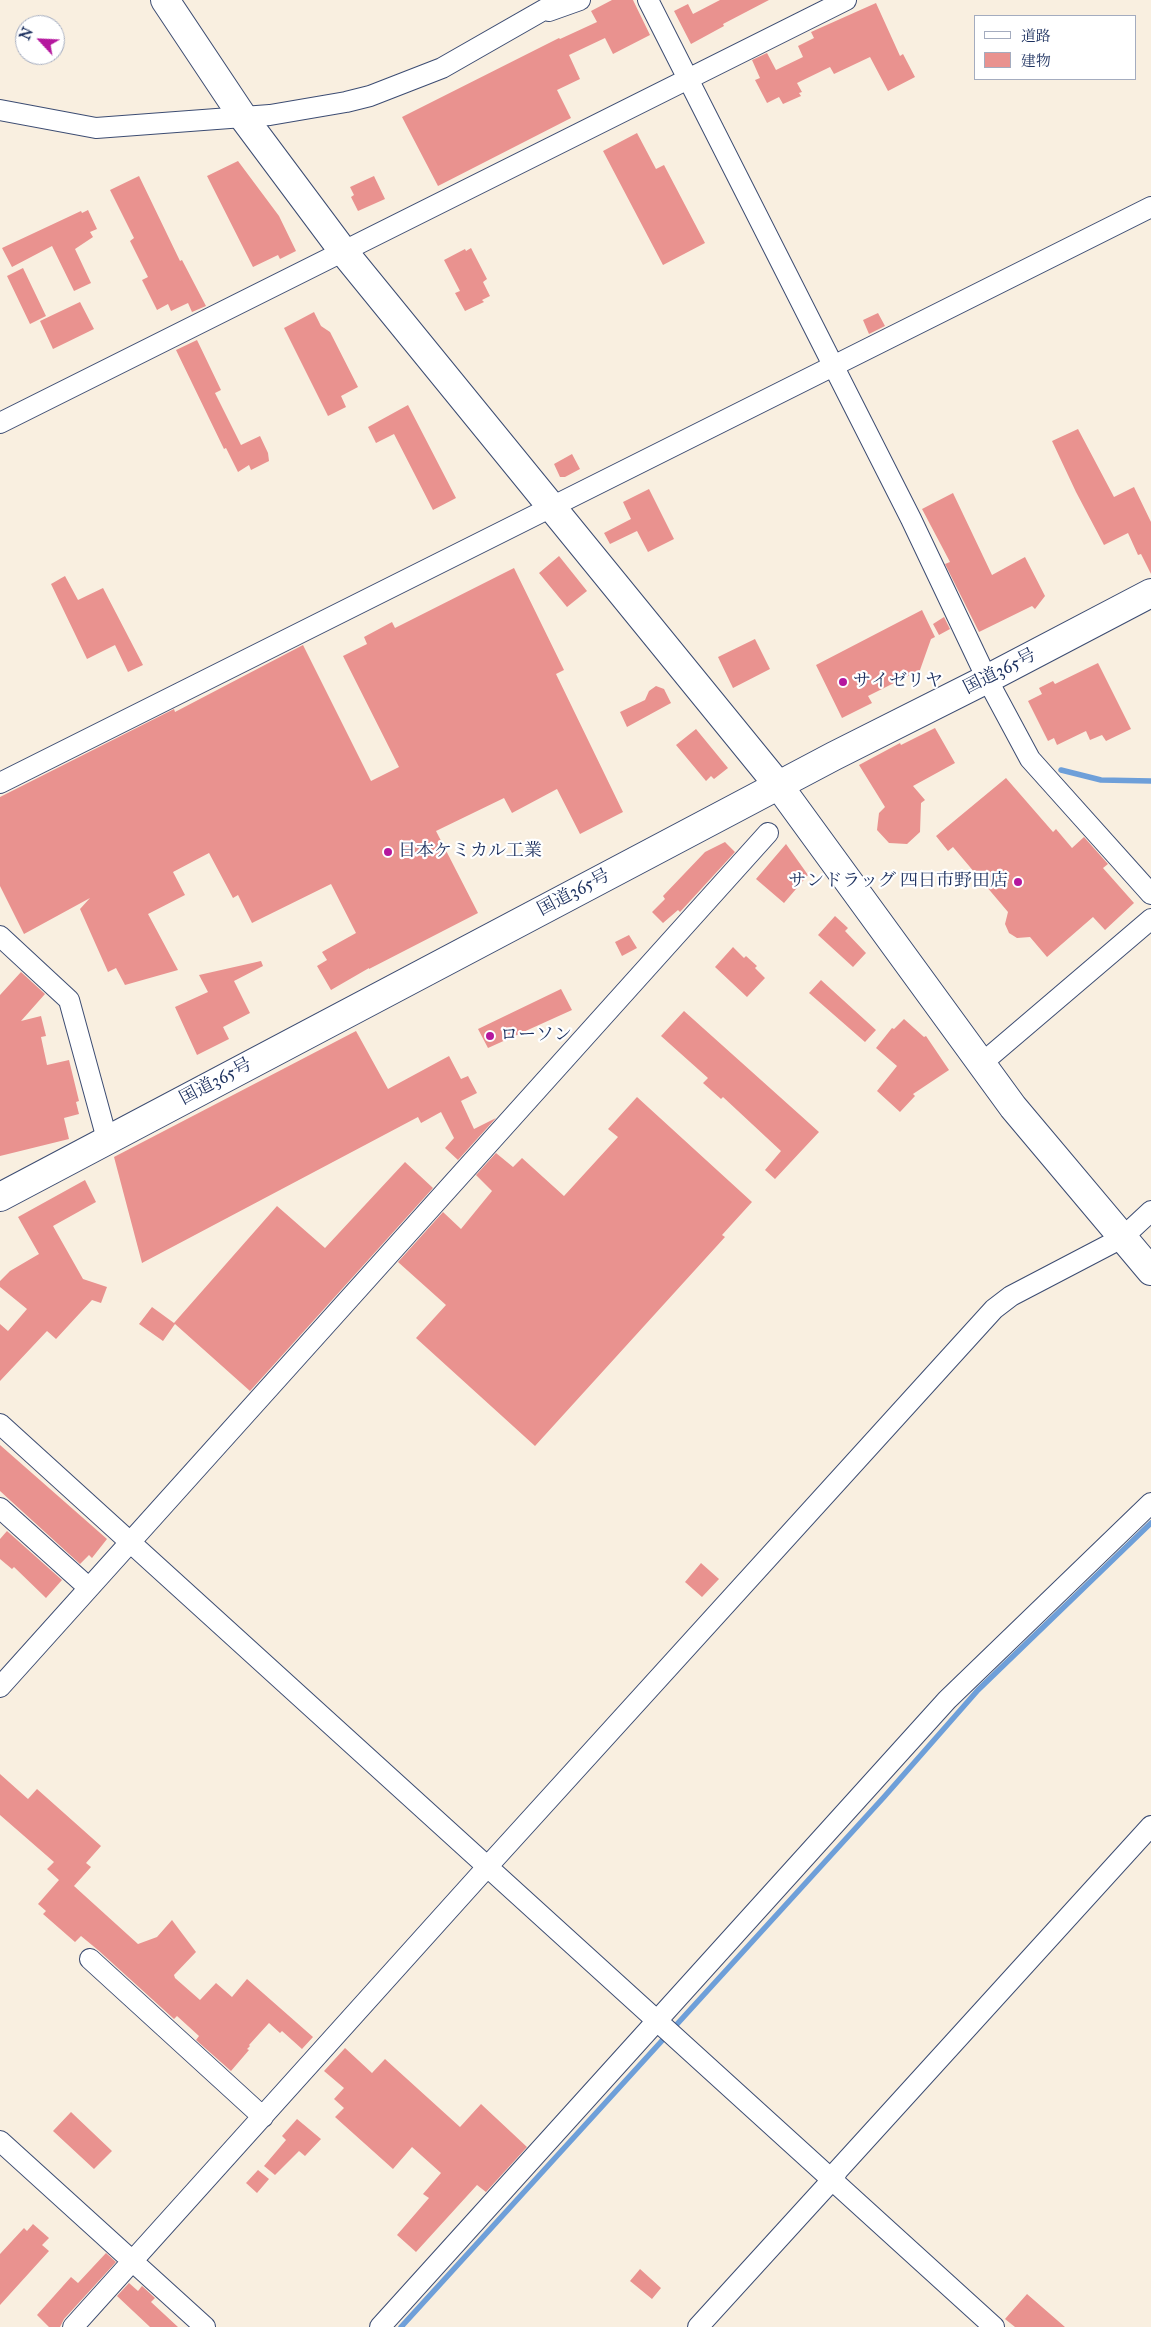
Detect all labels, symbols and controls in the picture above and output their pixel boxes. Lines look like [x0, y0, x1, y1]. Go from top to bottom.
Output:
north arrow [15, 15, 65, 65]
legend [974, 15, 1136, 80]
text: N [17, 25, 37, 43]
text: 道路 [1021, 27, 1051, 45]
text: 建物 [1021, 52, 1051, 70]
street label: 国道365号 [960, 644, 1040, 700]
place label: サイゼリヤ [853, 671, 943, 693]
marker: サイゼリヤ [837, 676, 849, 688]
place label: 日本ケミカル工業 [398, 841, 542, 863]
marker: 日本ケミカル工業 [382, 846, 394, 858]
street label: 国道365号 [534, 865, 614, 921]
place label: サンドラッグ 四日市野田店 [788, 871, 1008, 893]
marker: サンドラッグ 四日市野田店 [1012, 876, 1024, 888]
place label: ローソン [500, 1025, 572, 1047]
marker: ローソン [484, 1030, 496, 1042]
street label: 国道365号 [176, 1054, 256, 1110]

